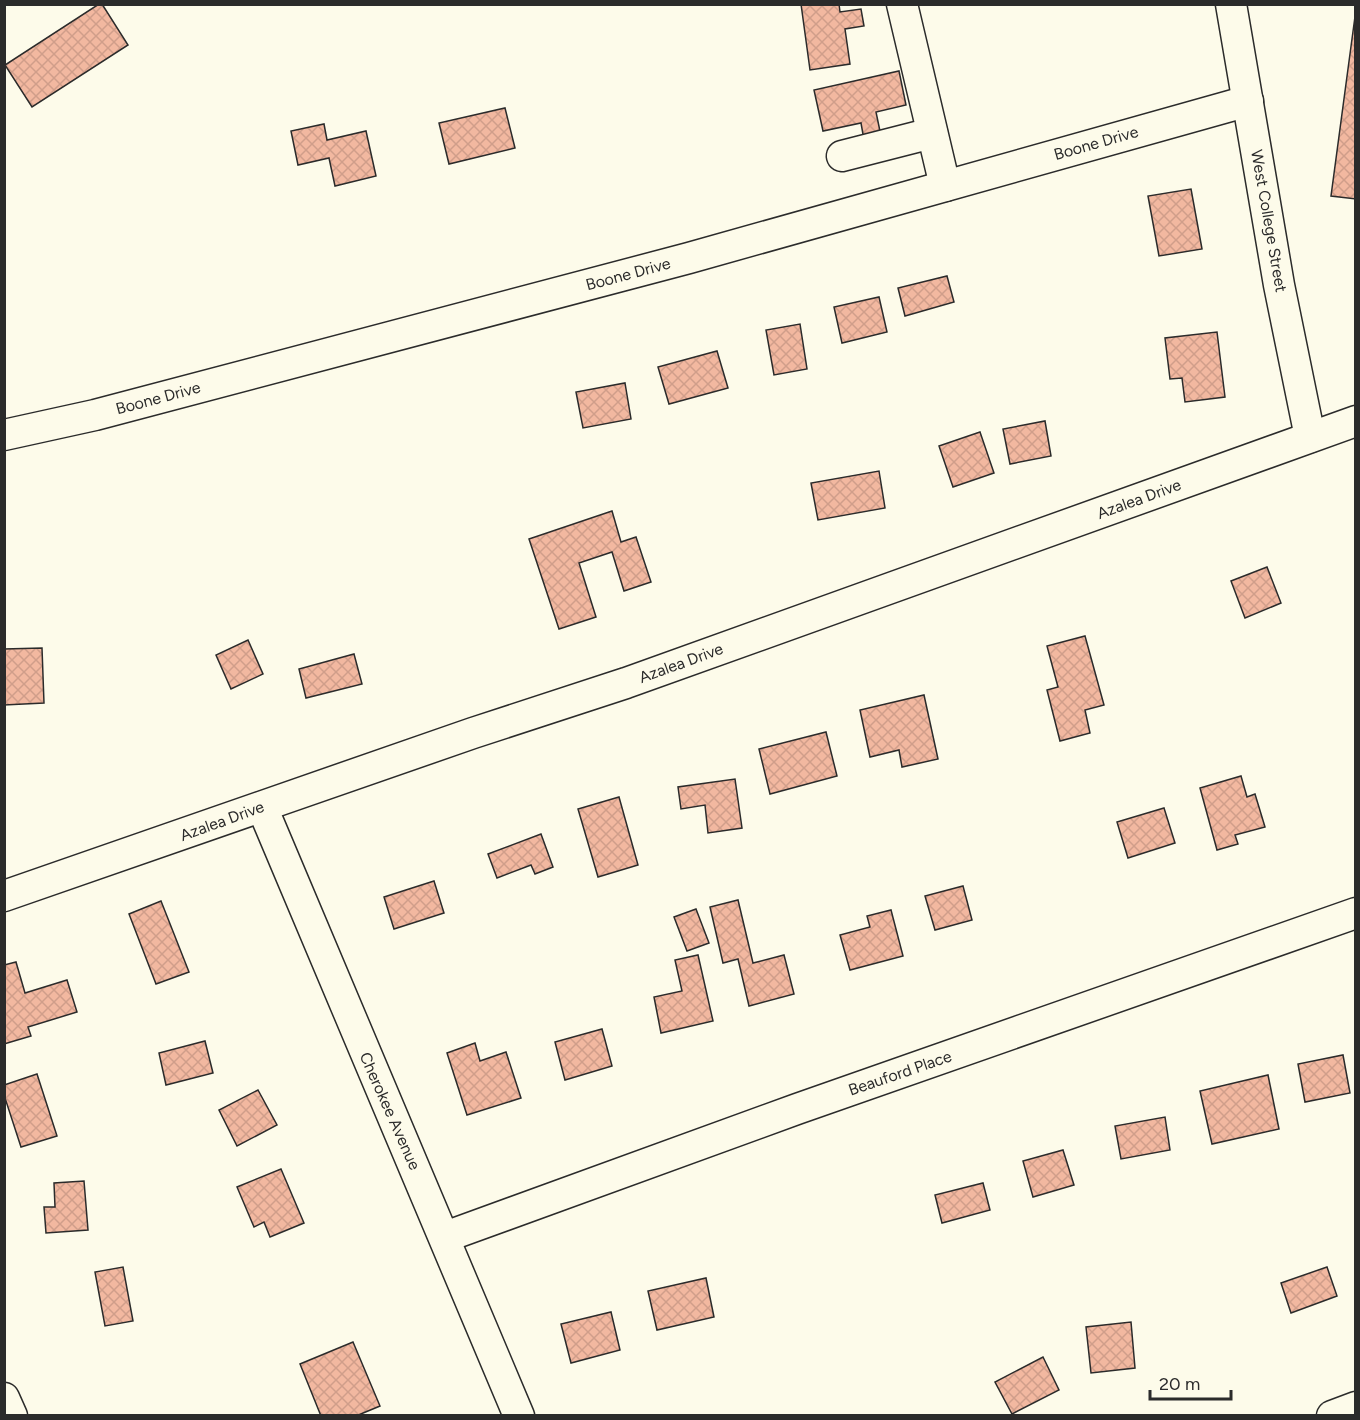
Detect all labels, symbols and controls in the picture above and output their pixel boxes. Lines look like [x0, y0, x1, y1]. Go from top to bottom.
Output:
street label: Boone Drive [1052, 122, 1141, 164]
street label: West College Street [1247, 148, 1291, 294]
street label: Boone Drive [584, 254, 673, 294]
street label: Boone Drive [114, 378, 203, 418]
street label: Azalea Drive [1094, 475, 1184, 523]
street label: Azalea Drive [636, 639, 726, 687]
street label: Azalea Drive [177, 797, 267, 845]
street label: Beauford Place [846, 1046, 954, 1100]
street label: Cherokee Avenue [355, 1049, 425, 1173]
scale bar [1150, 1363, 1231, 1401]
text: 20 m [1159, 1373, 1200, 1395]

